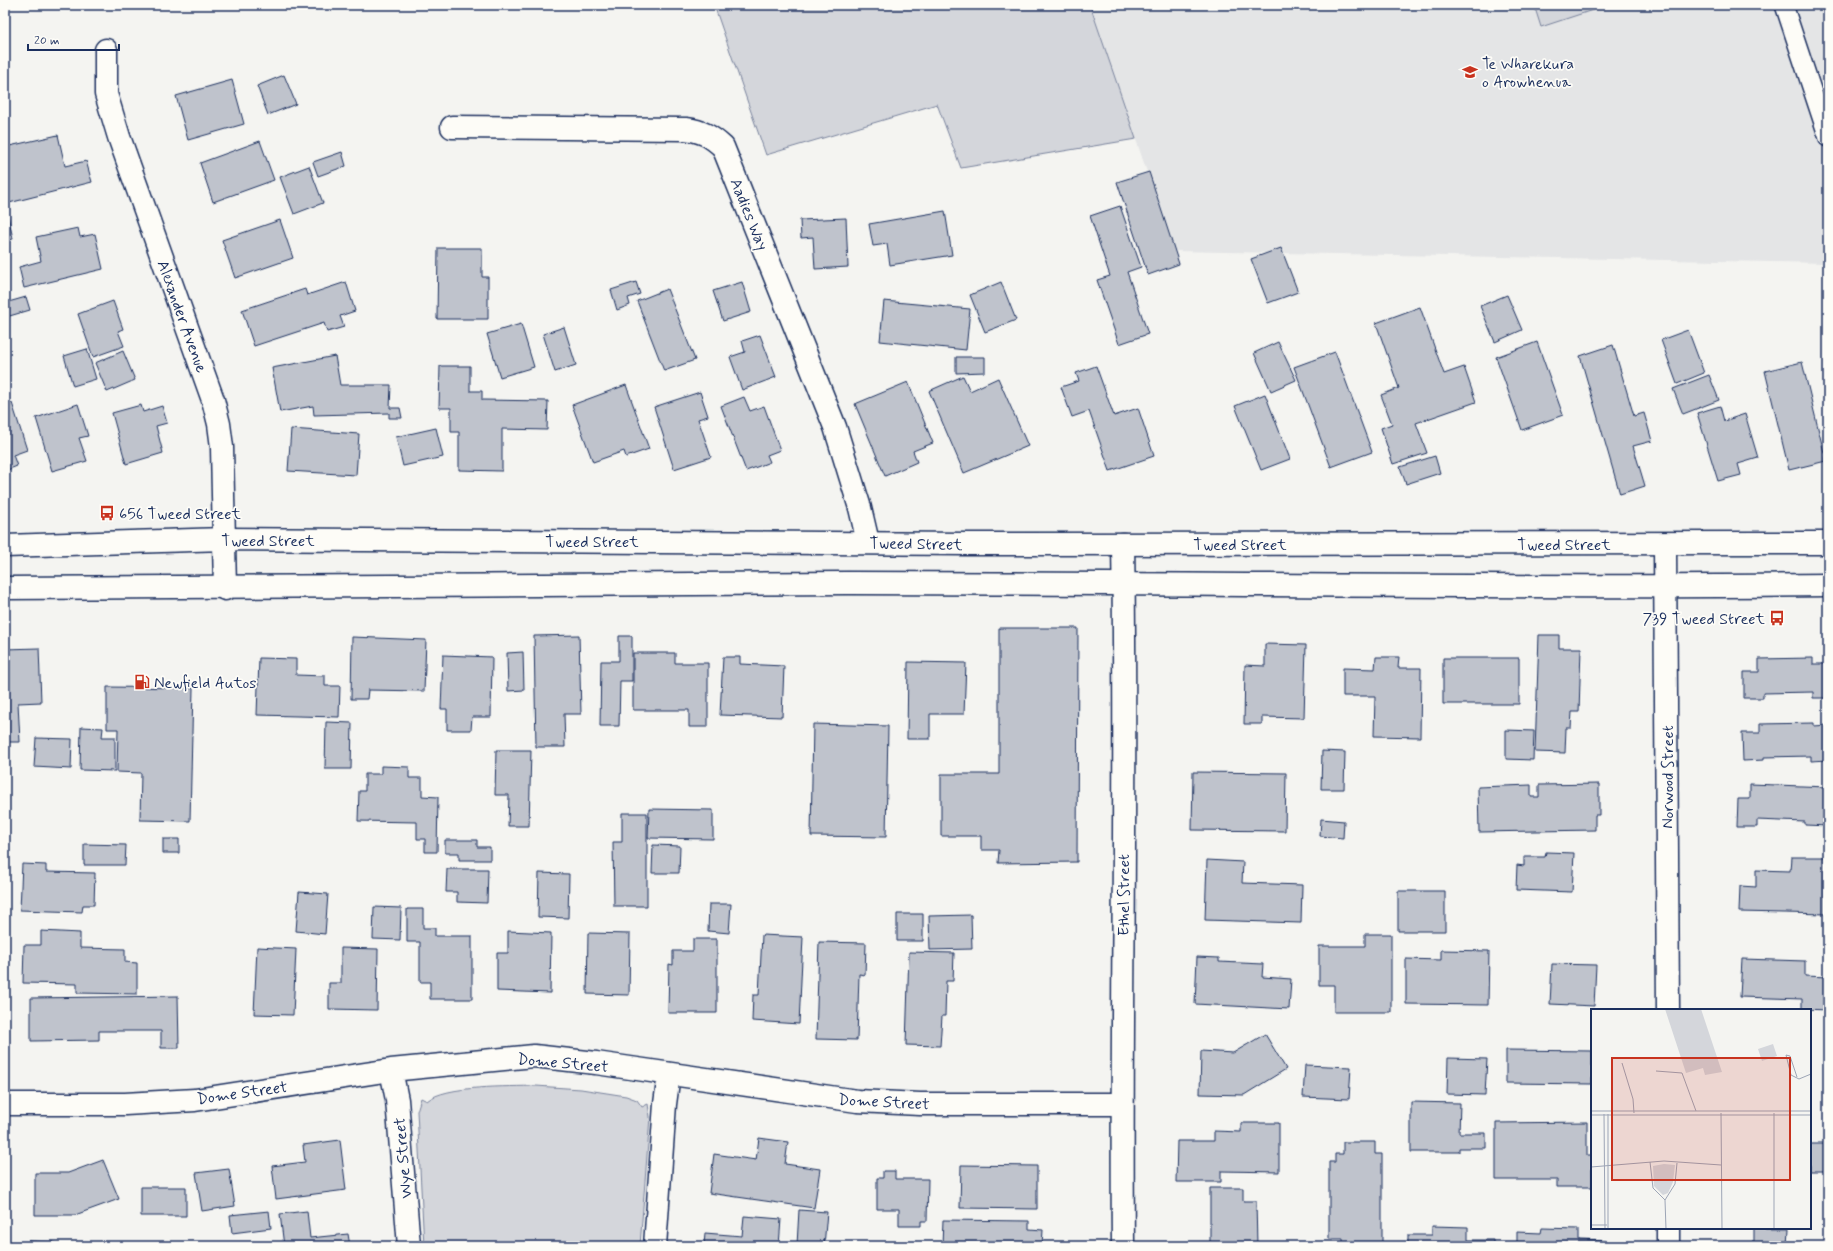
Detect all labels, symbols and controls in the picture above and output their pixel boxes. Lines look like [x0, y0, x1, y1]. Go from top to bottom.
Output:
scale bar [28, 26, 119, 52]
text: 20 m [34, 33, 60, 49]
place label: Te Wharekura o Arowhenua [1482, 54, 1574, 93]
school or university icon: Te Wharekura o Arowhenua [1461, 63, 1479, 81]
street label: Aadies Way [725, 175, 773, 254]
street label: Alexander Avenue [152, 257, 212, 376]
bus stop icon: 656 Tweed Street [98, 504, 116, 522]
place label: 656 Tweed Street [119, 504, 241, 525]
street label: Tweed Street [221, 531, 315, 552]
street label: Tweed Street [545, 532, 639, 553]
street label: Tweed Street [869, 533, 963, 556]
street label: Tweed Street [1193, 535, 1287, 556]
street label: Tweed Street [1517, 535, 1611, 556]
place label: 739 Tweed Street [1643, 609, 1766, 630]
bus stop icon: 739 Tweed Street [1768, 609, 1786, 627]
fuel station icon: Newfield Autos [133, 673, 151, 691]
place label: Newfield Autos [154, 673, 256, 694]
street label: Norwood Street [1658, 725, 1679, 829]
street label: Ethel Street [1114, 854, 1135, 936]
inset map [1591, 1009, 1811, 1229]
street label: Dome Street [516, 1049, 610, 1078]
street label: Dome Street [196, 1077, 289, 1110]
street label: Dome Street [838, 1090, 930, 1115]
street label: Wye Street [389, 1116, 418, 1199]

